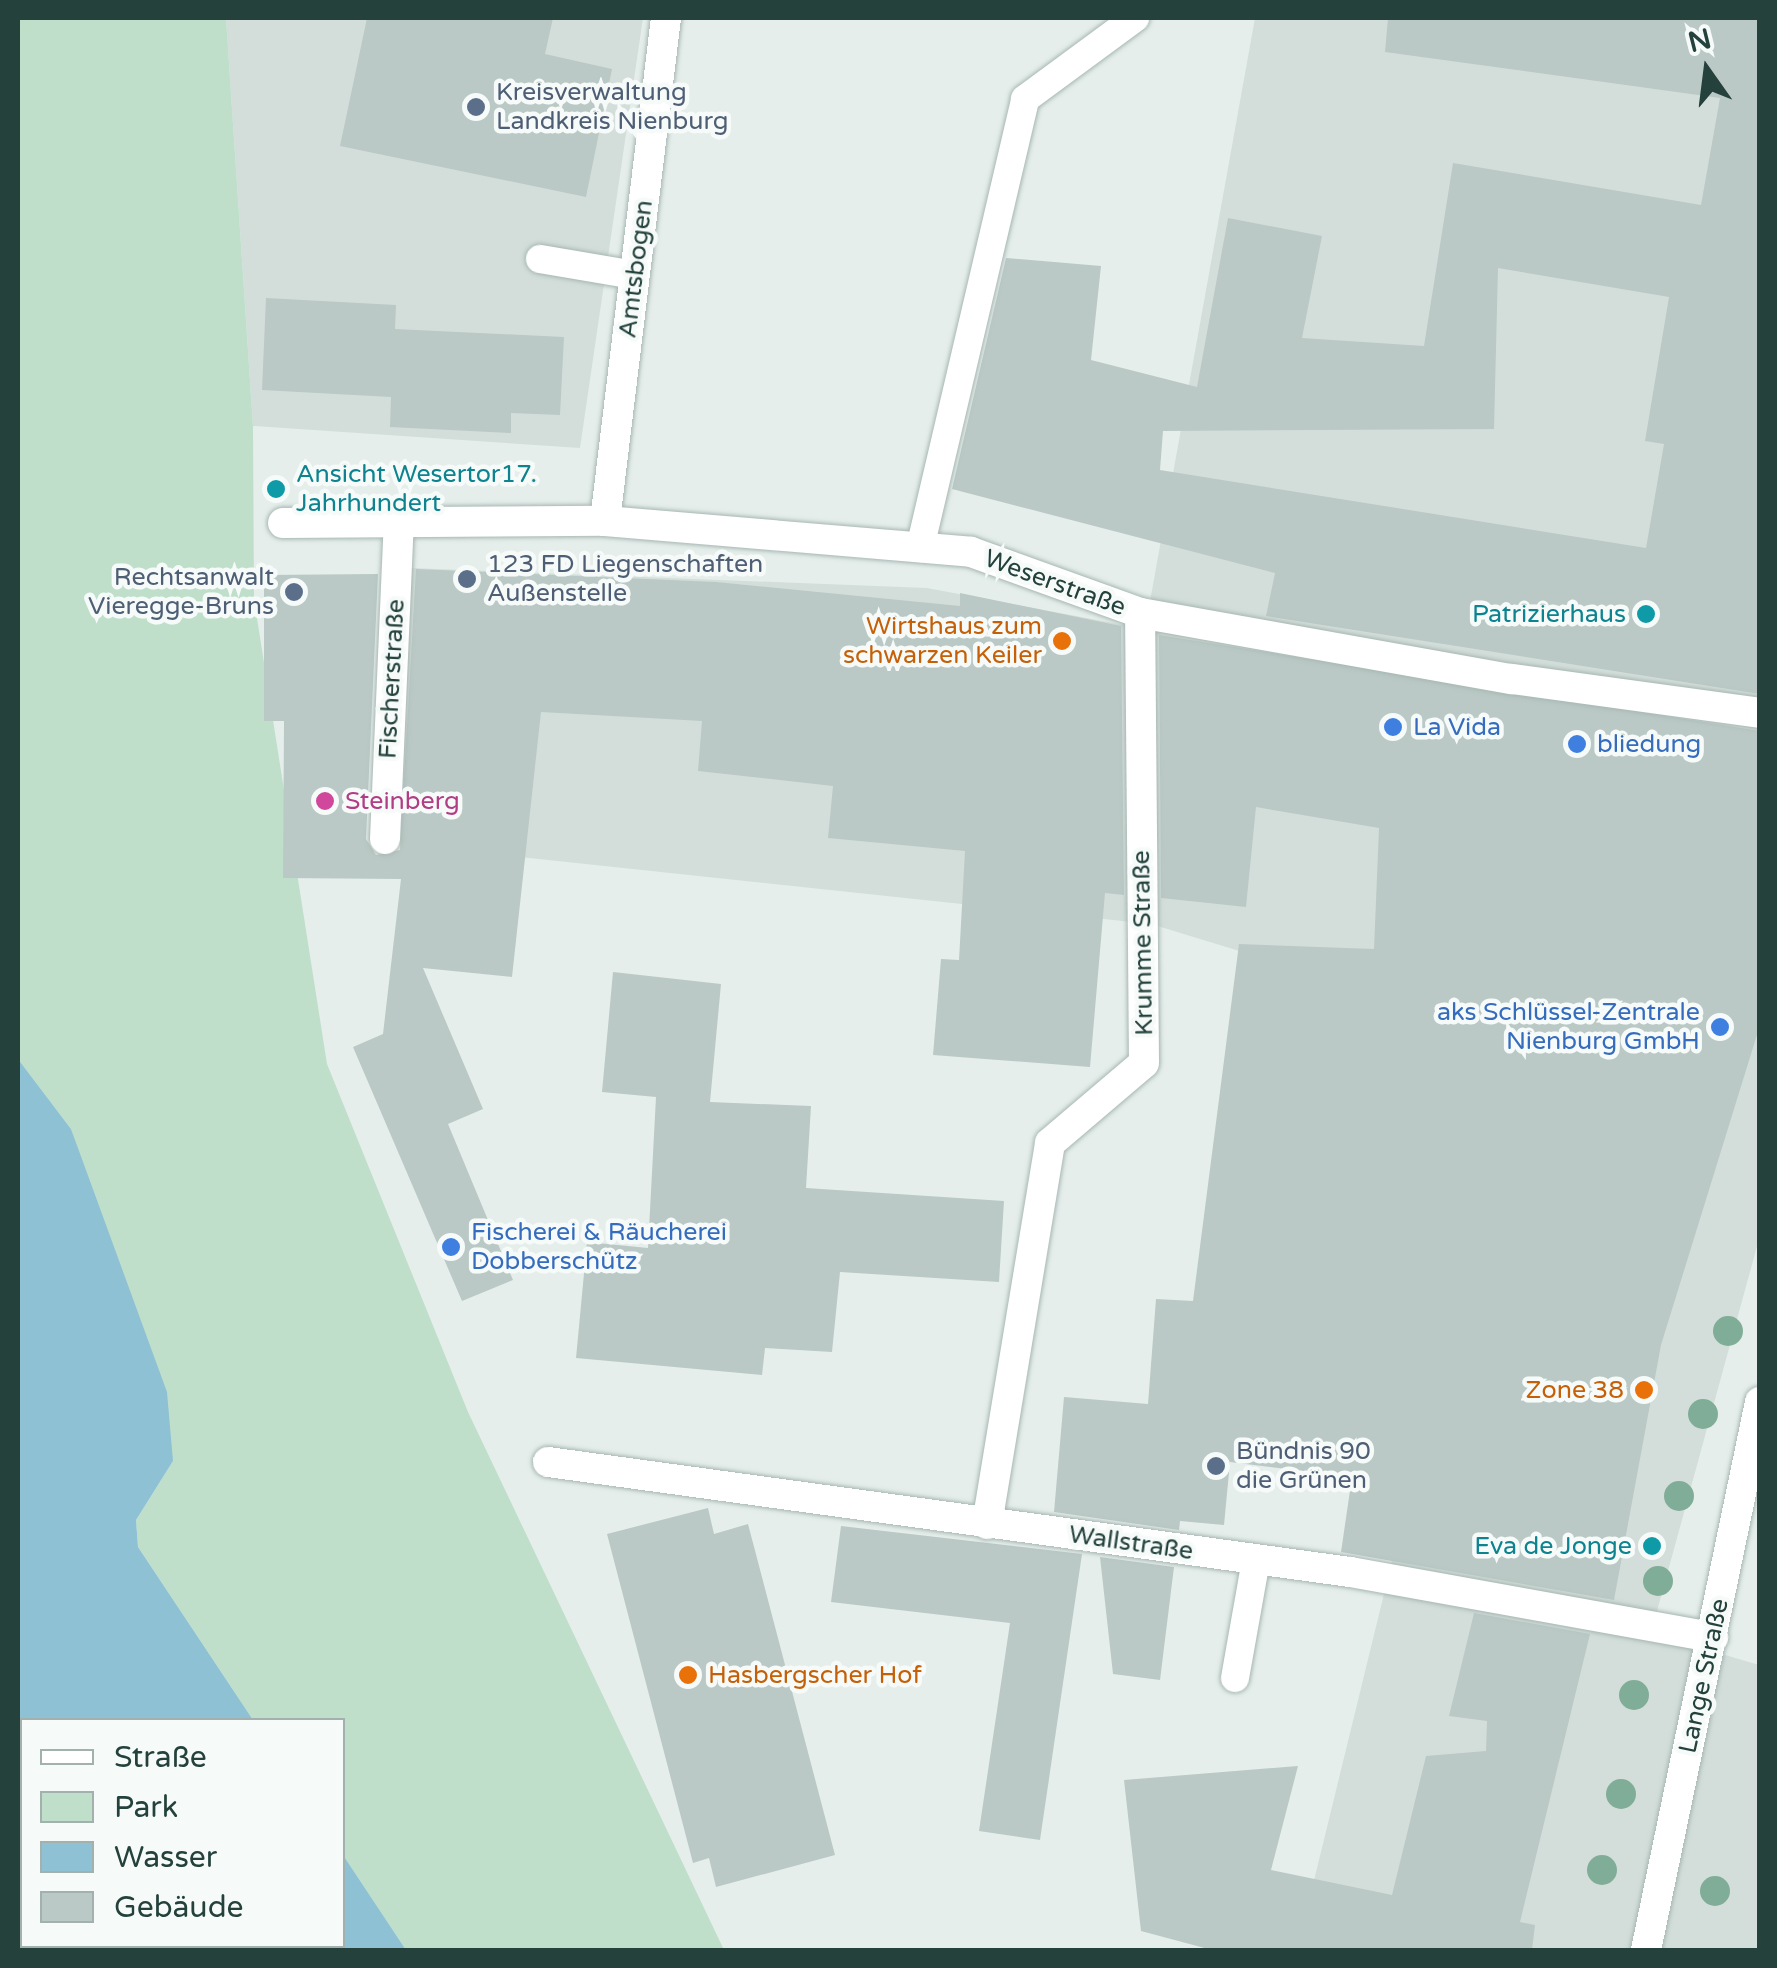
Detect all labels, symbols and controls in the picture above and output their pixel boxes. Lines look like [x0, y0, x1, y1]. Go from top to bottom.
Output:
north arrow [1657, 20, 1757, 120]
text: N [1685, 22, 1715, 60]
place label: Kreisverwaltung Landkreis Nienburg [496, 78, 729, 137]
marker: Kreisverwaltung Landkreis Nienburg [465, 96, 487, 118]
street label: Amtsbogen [613, 198, 659, 340]
place label: Ansicht Wesertor17. Jahrhundert [296, 460, 537, 519]
marker: Ansicht Wesertor17. Jahrhundert [265, 478, 287, 500]
street label: Weserstraße [980, 544, 1130, 622]
place label: 123 FD Liegenschaften Außenstelle [487, 550, 763, 609]
place label: Rechtsanwalt Vieregge-Bruns [88, 563, 274, 622]
marker: 123 FD Liegenschaften Außenstelle [456, 568, 478, 590]
marker: Rechtsanwalt Vieregge-Bruns [283, 581, 305, 603]
street label: Fischerstraße [373, 598, 411, 760]
place label: Patrizierhaus [1472, 599, 1626, 629]
marker: Patrizierhaus [1635, 603, 1657, 625]
place label: Wirtshaus zum schwarzen Keiler [843, 612, 1042, 671]
marker: Wirtshaus zum schwarzen Keiler [1051, 630, 1073, 652]
place label: La Vida [1413, 712, 1501, 742]
marker: La Vida [1382, 716, 1404, 738]
place label: bliedung [1597, 729, 1701, 759]
marker: bliedung [1566, 733, 1588, 755]
place label: Steinberg [345, 786, 460, 816]
marker: Steinberg [314, 790, 336, 812]
street label: Krumme Straße [1126, 850, 1160, 1036]
place label: aks Schlüssel-Zentrale Nienburg GmbH [1437, 998, 1700, 1057]
marker: aks Schlüssel-Zentrale Nienburg GmbH [1709, 1016, 1731, 1038]
place label: Fischerei & Räucherei Dobberschütz [471, 1218, 727, 1277]
marker: Fischerei & Räucherei Dobberschütz [440, 1236, 462, 1258]
place label: Zone 38 [1526, 1375, 1624, 1405]
marker: Zone 38 [1633, 1379, 1655, 1401]
place label: Bündnis 90 die Grünen [1236, 1437, 1371, 1496]
marker: Bündnis 90 die Grünen [1205, 1455, 1227, 1477]
street label: Wallstraße [1067, 1519, 1195, 1567]
place label: Eva de Jonge [1474, 1531, 1632, 1561]
marker: Eva de Jonge [1641, 1535, 1663, 1557]
street label: Lange Straße [1673, 1596, 1735, 1756]
place label: Hasbergscher Hof [708, 1660, 922, 1690]
marker: Hasbergscher Hof [677, 1664, 699, 1686]
legend [20, 1718, 345, 1948]
text: Straße [114, 1739, 207, 1776]
text: Park [114, 1789, 178, 1826]
text: Wasser [114, 1839, 217, 1876]
text: Gebäude [114, 1889, 244, 1926]

